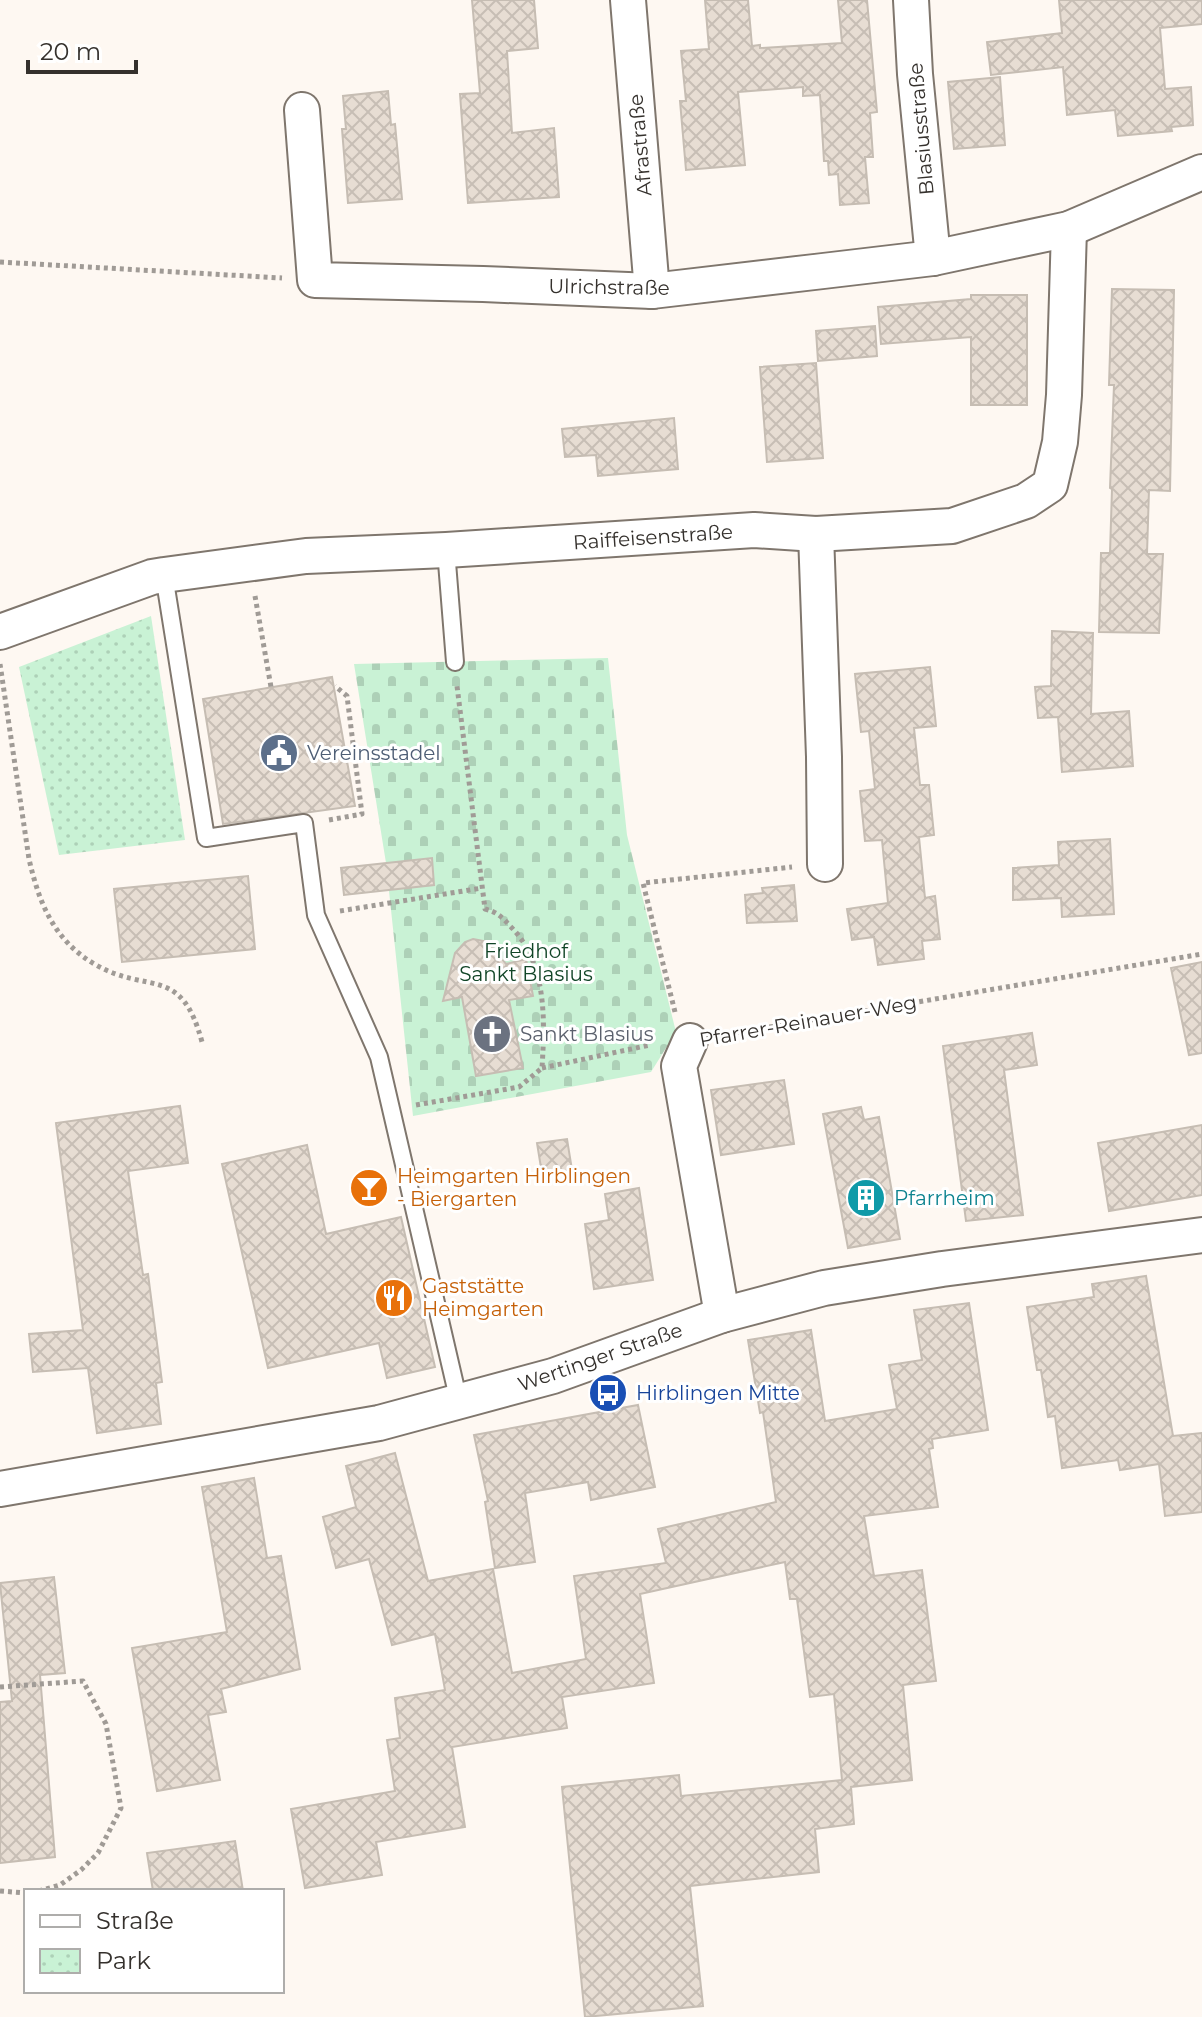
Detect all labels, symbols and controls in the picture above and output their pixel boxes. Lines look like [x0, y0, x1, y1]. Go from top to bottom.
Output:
scale bar [28, 24, 136, 74]
text: 20 m [40, 37, 101, 66]
street label: Blasiusstraße [903, 62, 939, 196]
street label: Afrastraße [624, 93, 656, 197]
street label: Ulrichstraße [548, 274, 670, 300]
street label: Raiffeisenstraße [572, 519, 734, 555]
public building icon: Vereinsstadel [258, 732, 300, 774]
place label: Vereinsstadel [307, 741, 441, 765]
park label: Friedhof Sankt Blasius [459, 939, 593, 986]
street label: Pfarrer-Reinauer-Weg [697, 990, 919, 1052]
church icon: Sankt Blasius [471, 1013, 513, 1055]
place label: Sankt Blasius [520, 1022, 654, 1046]
place label: Heimgarten Hirblingen - Biergarten [397, 1164, 631, 1211]
bar icon: Heimgarten Hirblingen - Biergarten [348, 1167, 390, 1209]
building icon: Pfarrheim [845, 1177, 887, 1219]
place label: Pfarrheim [894, 1186, 995, 1210]
place label: Gaststätte Heimgarten [422, 1274, 544, 1321]
restaurant icon: Gaststätte Heimgarten [373, 1277, 415, 1319]
street label: Wertinger Straße [515, 1318, 685, 1396]
bus stop icon: Hirblingen Mitte [587, 1372, 629, 1414]
place label: Hirblingen Mitte [636, 1381, 800, 1405]
legend [24, 1889, 284, 1993]
text: Straße [96, 1906, 174, 1935]
text: Park [96, 1946, 151, 1975]

